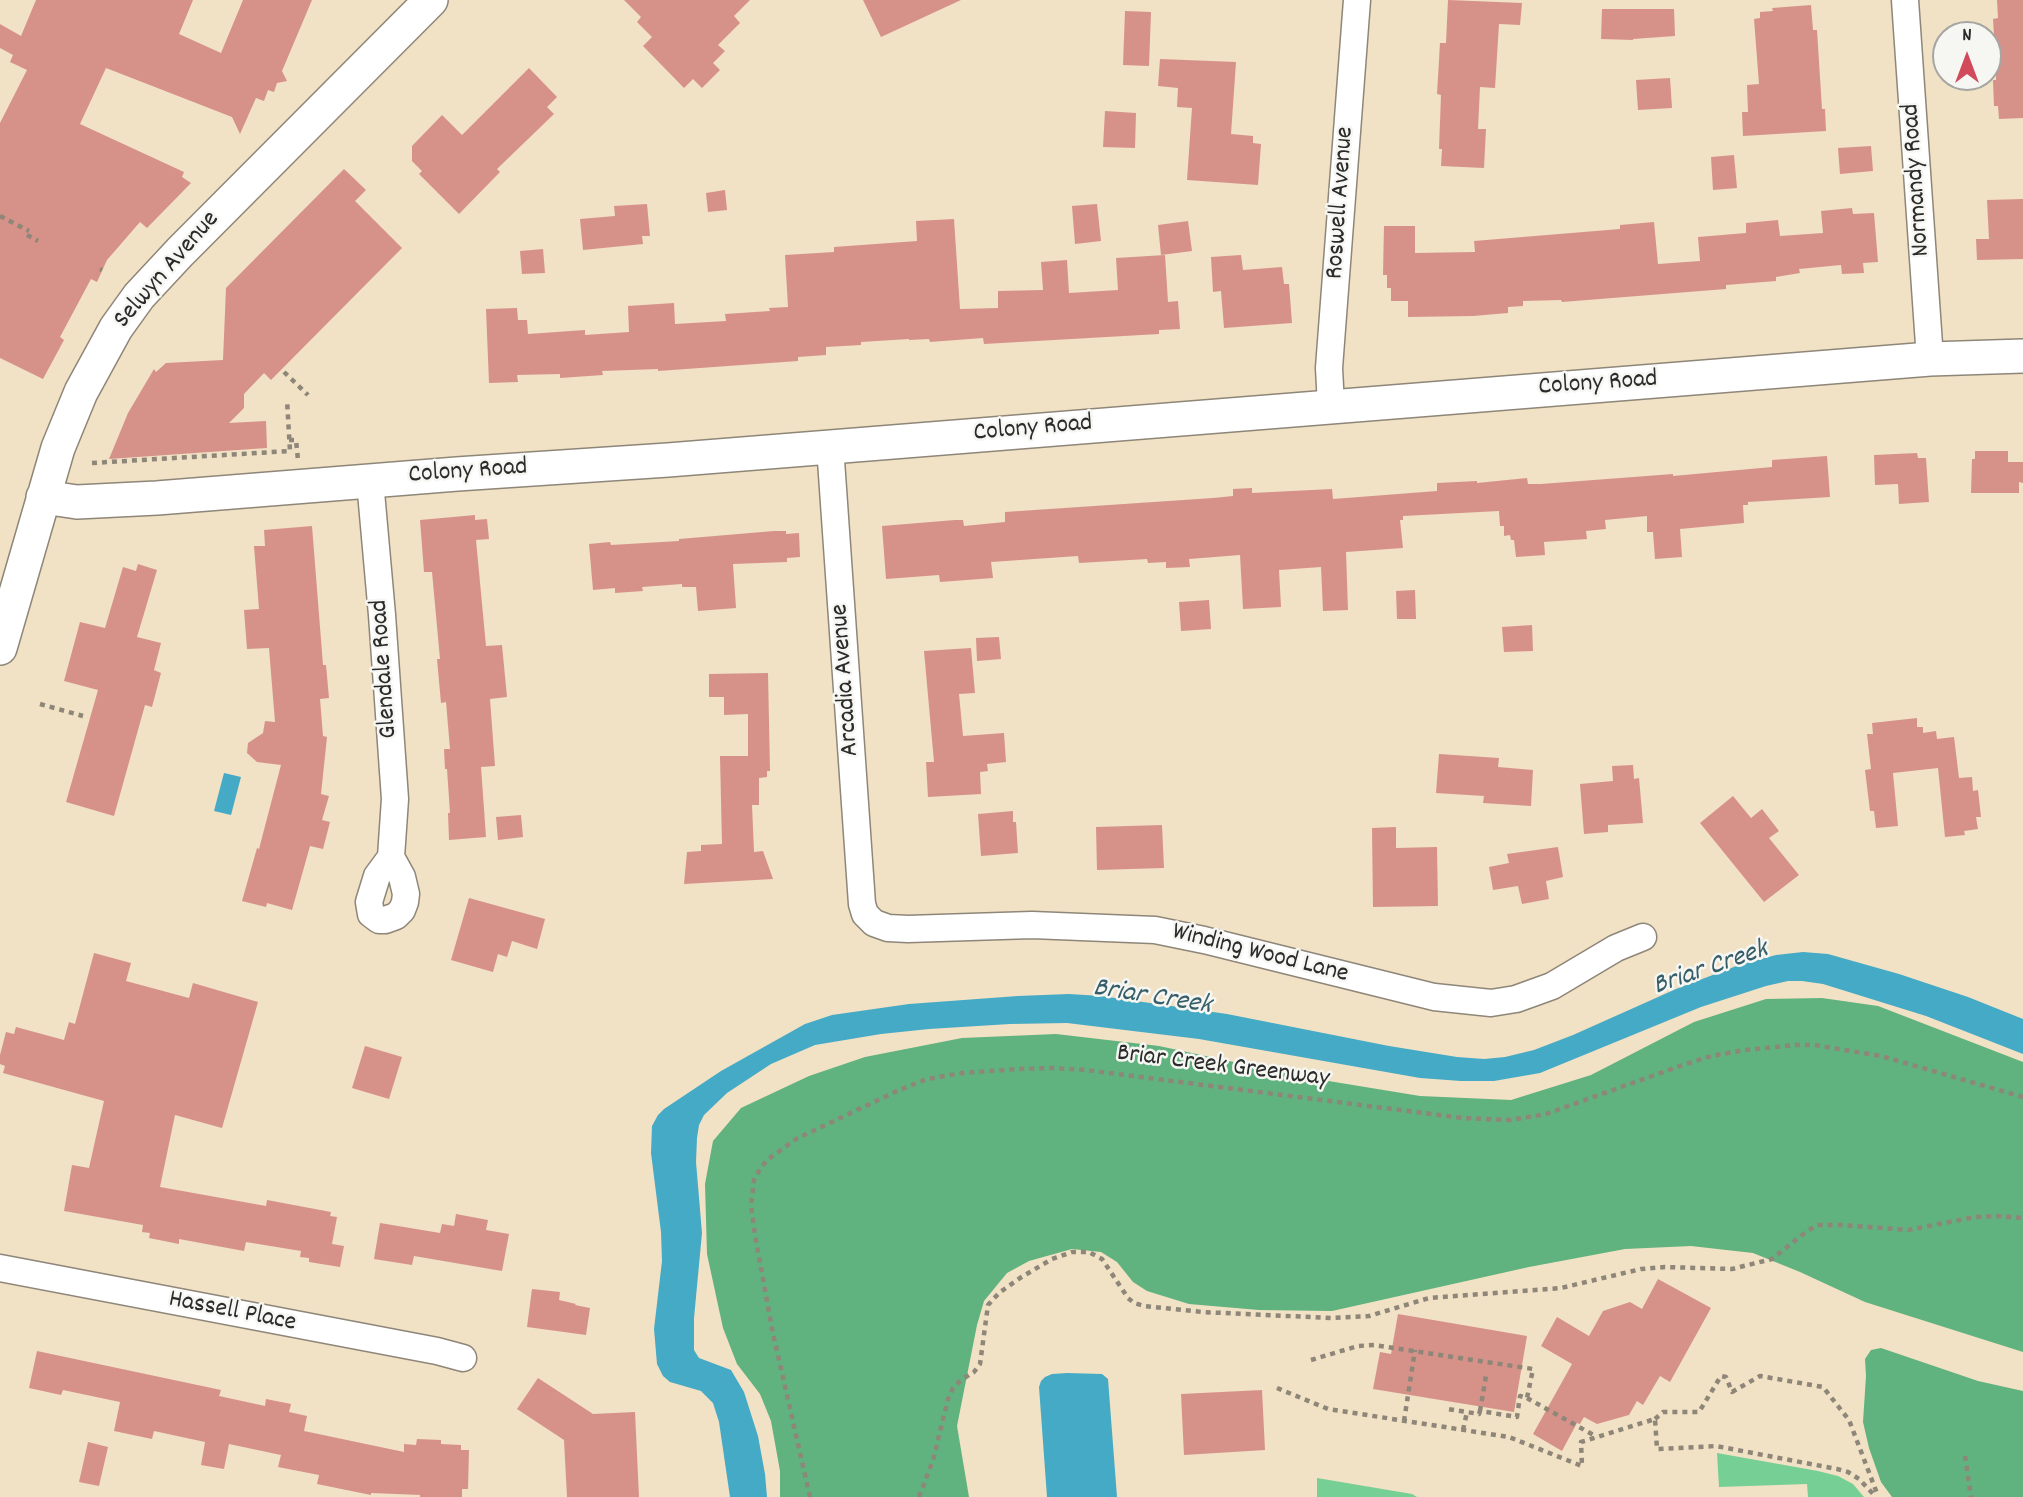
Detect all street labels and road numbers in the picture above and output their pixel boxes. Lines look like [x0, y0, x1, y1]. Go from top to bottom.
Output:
street label: Normandy Road [1897, 102, 1939, 258]
street label: Roswell Avenue [1321, 126, 1363, 280]
street label: Selwyn Avenue [109, 206, 227, 336]
street label: Colony Road [1537, 365, 1659, 405]
street label: Colony Road [972, 409, 1094, 451]
street label: Colony Road [407, 453, 529, 493]
street label: Glendale Road [366, 598, 406, 740]
street label: Arcadia Avenue [826, 603, 868, 757]
street label: Winding Wood Lane [1169, 918, 1351, 992]
street label: Briar Creek Greenway [1115, 1039, 1331, 1097]
street label: Hassell Place [166, 1285, 298, 1341]

